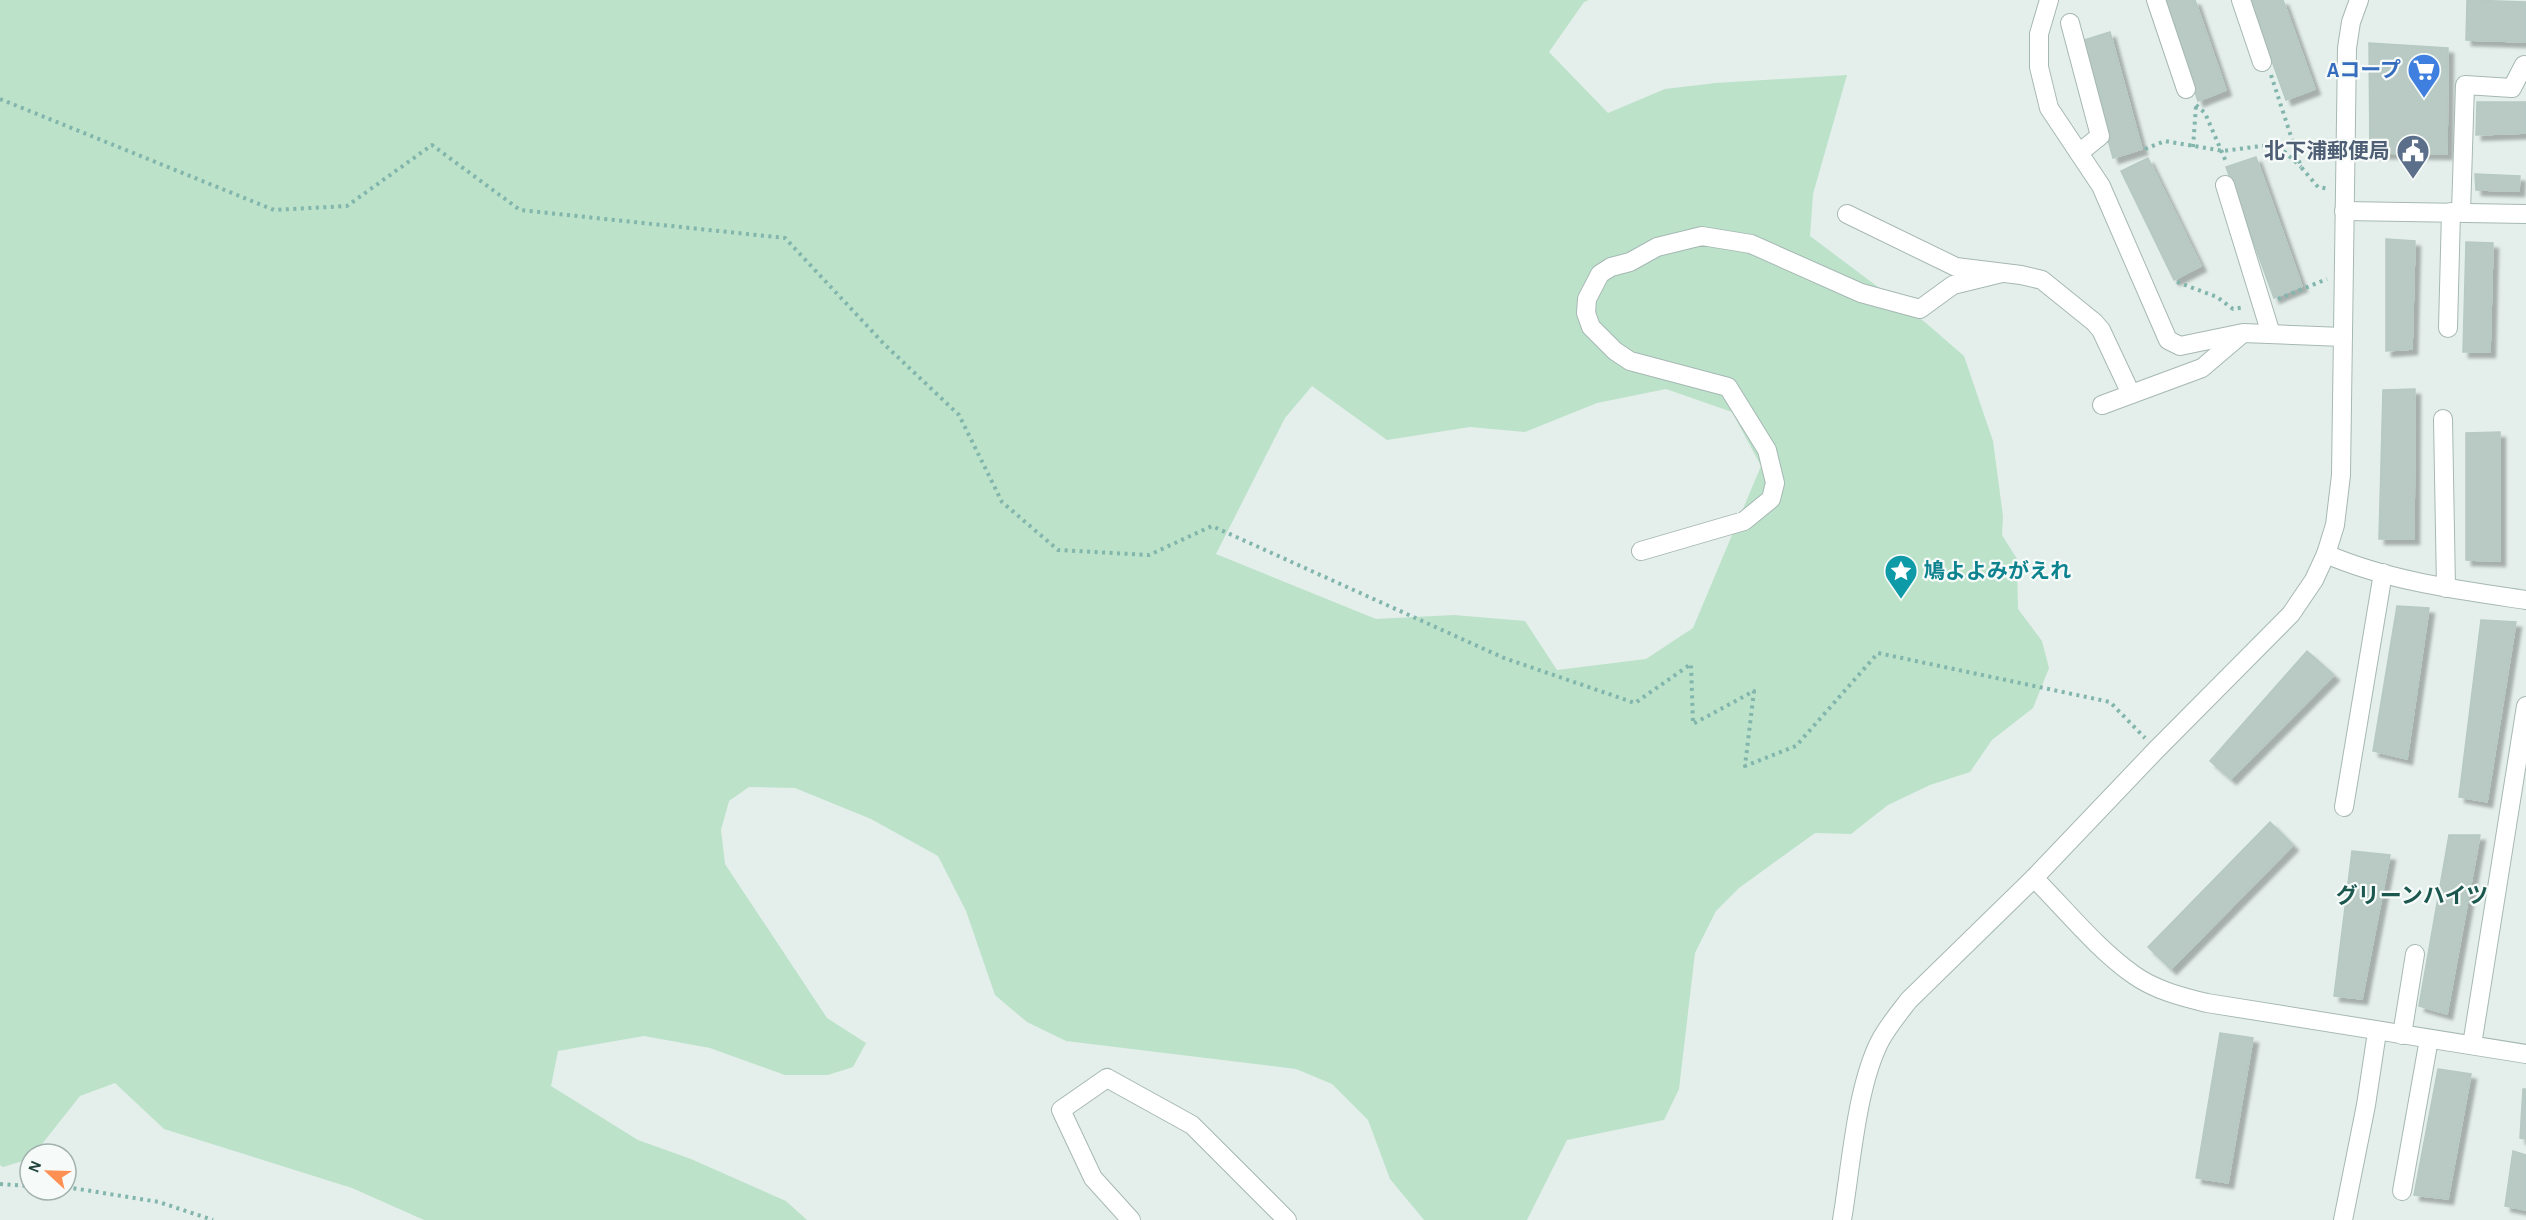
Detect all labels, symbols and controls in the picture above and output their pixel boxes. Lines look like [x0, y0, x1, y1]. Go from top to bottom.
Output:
supermarket icon: Aコープ [2406, 52, 2442, 99]
place label: Aコープ [2327, 59, 2401, 81]
public building icon: 北下浦郵便局 [2395, 133, 2431, 180]
place label: 北下浦郵便局 [2264, 139, 2390, 162]
place icon: 鳩よよみがえれ [1883, 553, 1919, 600]
place label: 鳩よよみがえれ [1924, 559, 2071, 582]
district label: グリーンハイツ [2336, 883, 2488, 907]
north arrow [18, 1142, 78, 1202]
text: N [26, 1159, 45, 1175]

